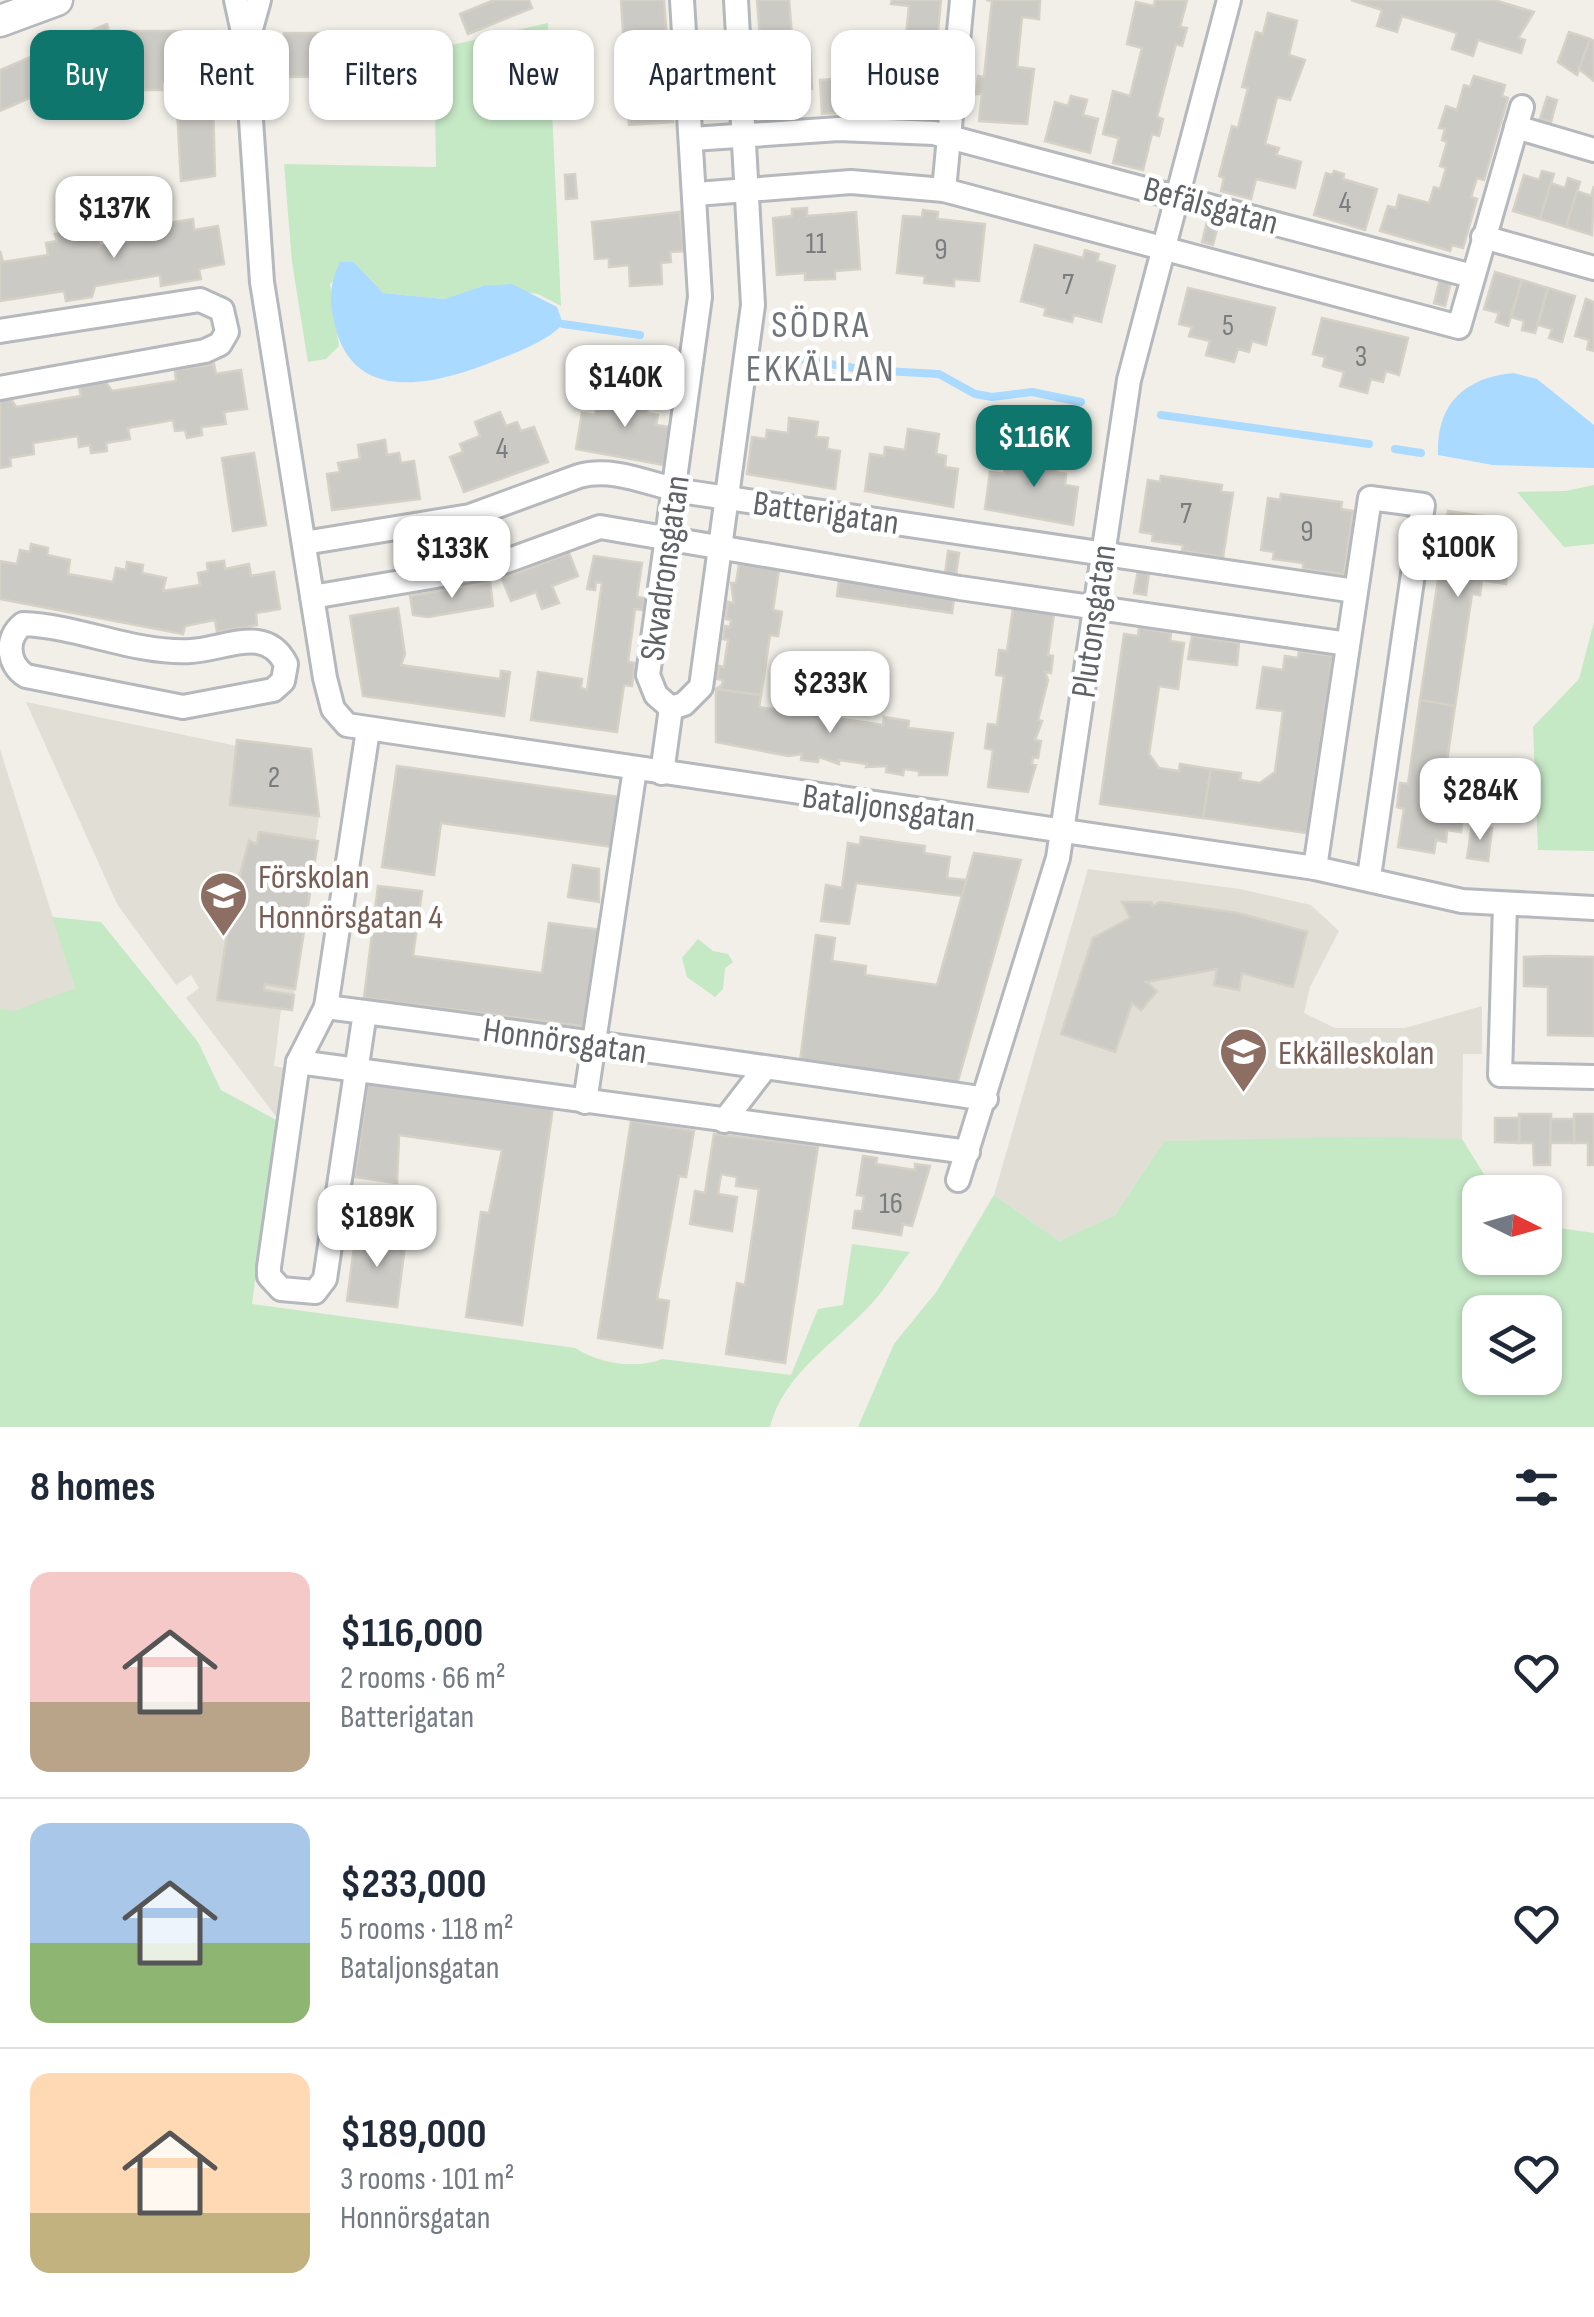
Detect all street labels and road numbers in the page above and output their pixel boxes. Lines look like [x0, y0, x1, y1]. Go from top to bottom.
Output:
street label: Befälsgatan [1139, 168, 1283, 245]
street label: Skvadronsgatan [631, 473, 700, 664]
street label: Batterigatan [750, 482, 901, 545]
street label: Plutonsgatan [1062, 542, 1127, 701]
street label: Bataljonsgatan [799, 775, 978, 842]
street label: Honnörsgatan [480, 1009, 649, 1074]

